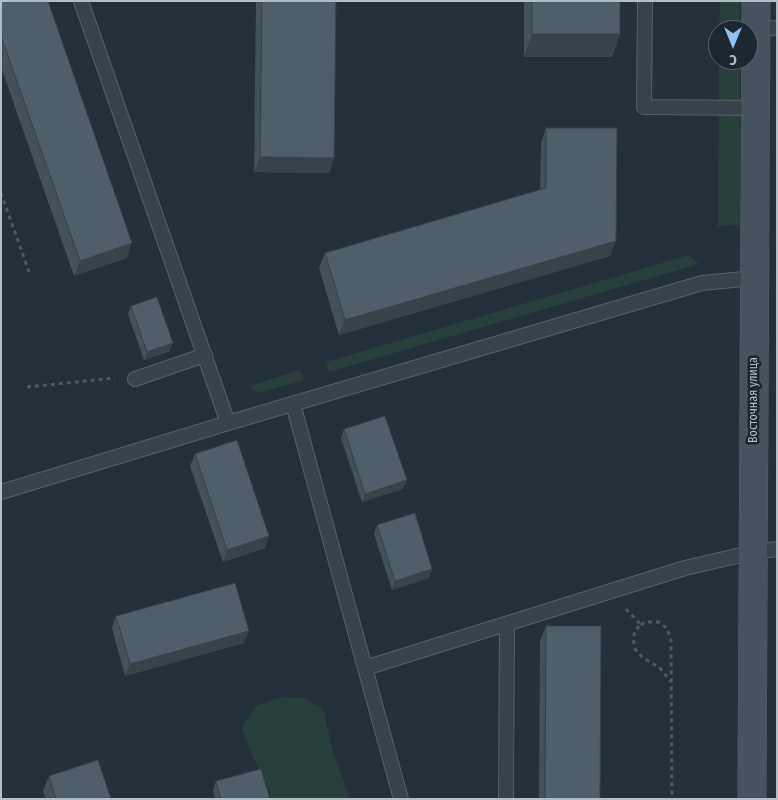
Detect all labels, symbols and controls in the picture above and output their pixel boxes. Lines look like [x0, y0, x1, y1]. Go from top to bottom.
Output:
north arrow [708, 20, 758, 70]
text: С [729, 51, 737, 68]
street label: Восточная улица [747, 357, 761, 443]

